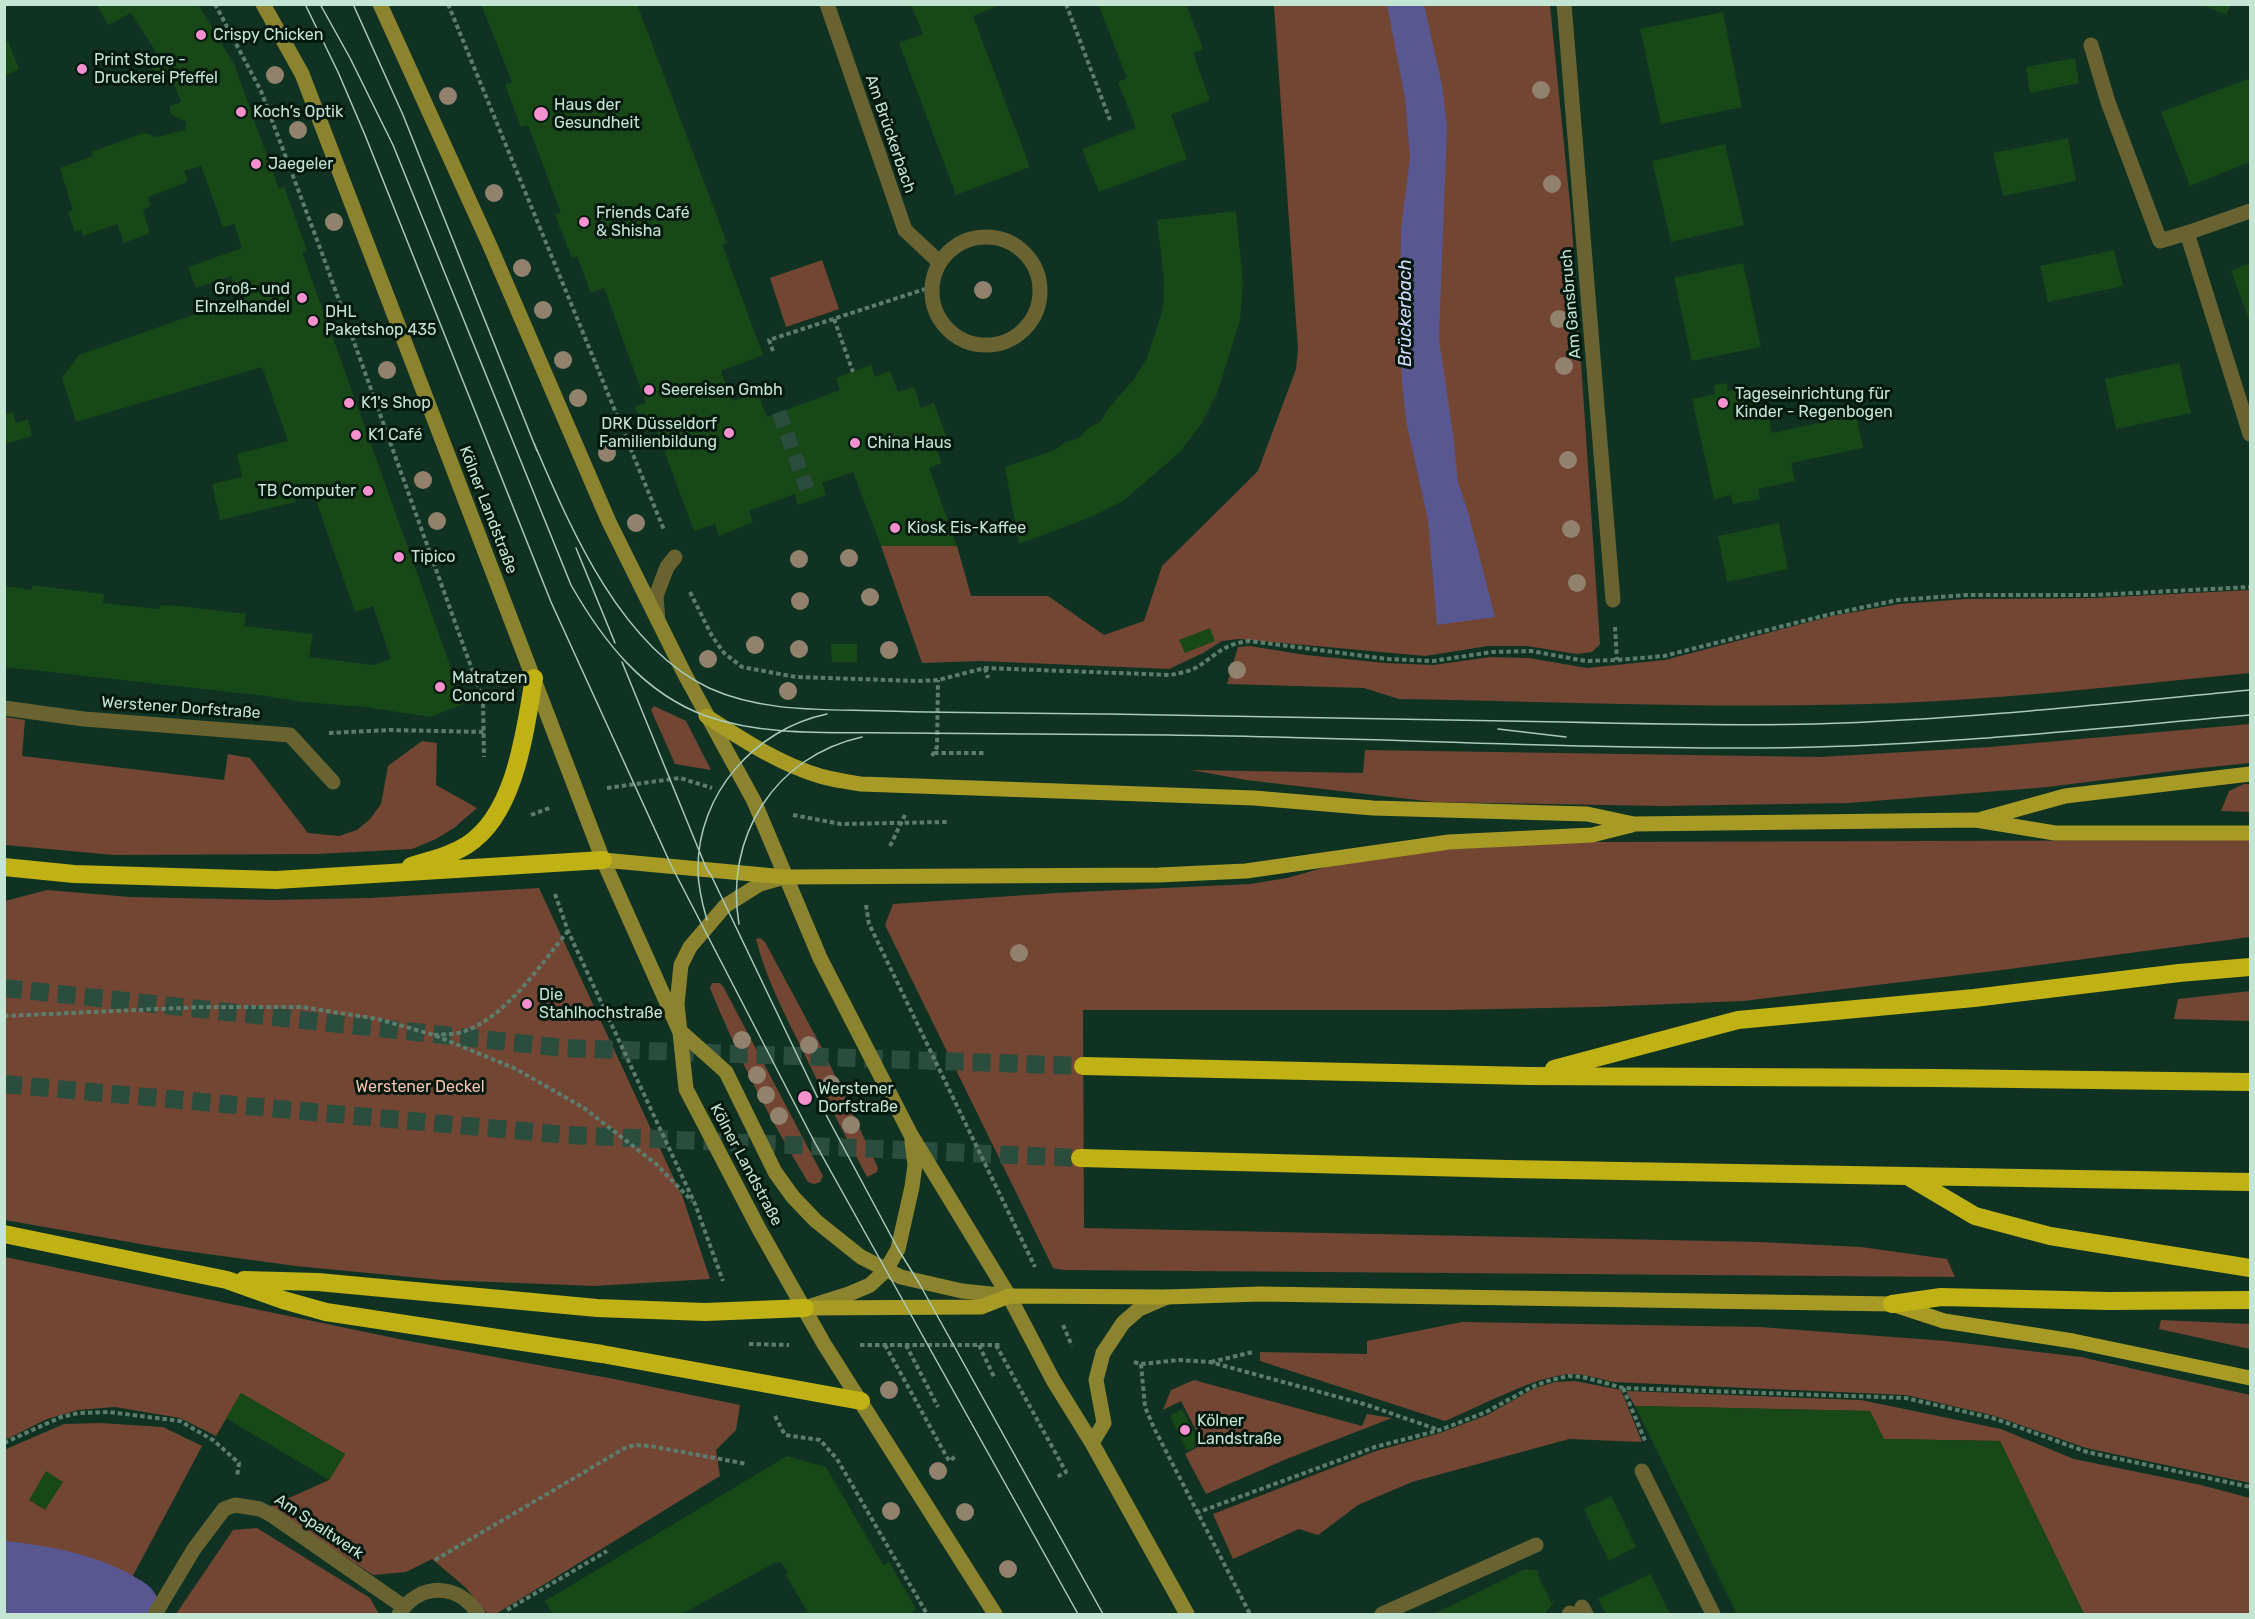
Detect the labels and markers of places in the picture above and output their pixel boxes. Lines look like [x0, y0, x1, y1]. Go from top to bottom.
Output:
place label: Crispy Chicken [213, 25, 323, 45]
marker: Crispy Chicken [194, 28, 208, 42]
place label: Print Store - Druckerei Pfeffel [94, 50, 218, 88]
marker: Print Store - Druckerei Pfeffel [75, 62, 89, 76]
place label: Haus der Gesundheit [554, 95, 640, 133]
place label: Koch’s Optik [253, 102, 343, 122]
marker: Koch’s Optik [234, 105, 248, 119]
marker: Haus der Gesundheit [532, 105, 550, 123]
place label: Jaegeler [268, 154, 333, 174]
marker: Jaegeler [249, 157, 263, 171]
place label: Friends Café & Shisha [596, 203, 690, 241]
marker: Friends Café & Shisha [577, 215, 591, 229]
place label: Groß- und EInzelhandel [195, 279, 290, 317]
marker: Groß- und EInzelhandel [295, 291, 309, 305]
place label: DHL Paketshop 435 [325, 302, 437, 340]
marker: DHL Paketshop 435 [306, 314, 320, 328]
place label: Seereisen Gmbh [661, 380, 783, 400]
marker: Seereisen Gmbh [642, 383, 656, 397]
place label: Tageseinrichtung für Kinder - Regenbogen [1735, 384, 1893, 422]
place label: K1's Shop [361, 393, 431, 413]
marker: K1's Shop [342, 396, 356, 410]
marker: Tageseinrichtung für Kinder - Regenbogen [1716, 396, 1730, 410]
place label: DRK Düsseldorf Familienbildung [599, 414, 717, 452]
place label: K1 Café [368, 425, 422, 445]
marker: DRK Düsseldorf Familienbildung [722, 426, 736, 440]
marker: K1 Café [349, 428, 363, 442]
place label: China Haus [867, 433, 952, 453]
marker: China Haus [848, 436, 862, 450]
place label: TB Computer [258, 481, 356, 501]
marker: TB Computer [361, 484, 375, 498]
place label: Kiosk Eis-Kaffee [907, 518, 1026, 538]
marker: Kiosk Eis-Kaffee [888, 521, 902, 535]
place label: Tipico [411, 547, 456, 567]
marker: Tipico [392, 550, 406, 564]
place label: Matratzen Concord [452, 668, 527, 706]
marker: Matratzen Concord [433, 680, 447, 694]
place label: Die Stahlhochstraße [539, 985, 663, 1023]
marker: Die Stahlhochstraße [520, 997, 534, 1011]
place label: Werstener Dorfstraße [818, 1079, 898, 1117]
marker: Werstener Dorfstraße [796, 1089, 814, 1107]
place label: Kölner Landstraße [1197, 1411, 1282, 1449]
marker: Kölner Landstraße [1178, 1423, 1192, 1437]

